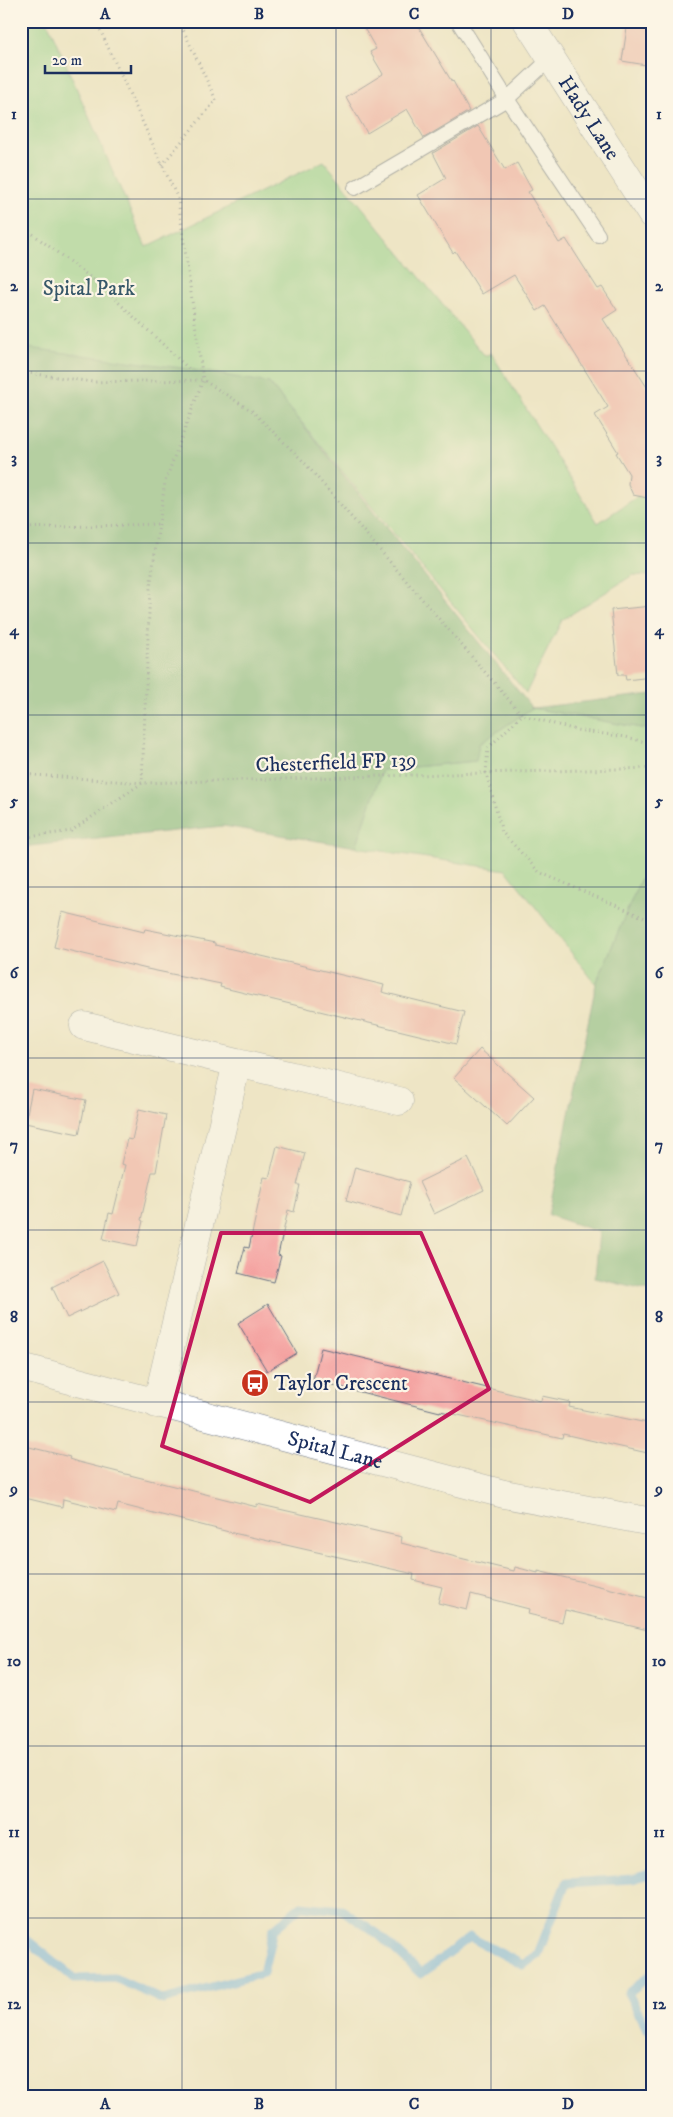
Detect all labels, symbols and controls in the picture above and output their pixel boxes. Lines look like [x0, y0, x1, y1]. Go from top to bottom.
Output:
text: A [99, 4, 111, 24]
text: B [254, 4, 264, 24]
text: C [409, 4, 419, 24]
text: D [562, 4, 574, 24]
scale bar [45, 42, 131, 74]
text: 20 m [52, 51, 82, 70]
street label: Hady Lane [552, 71, 625, 165]
text: 1 [11, 104, 17, 124]
text: 1 [656, 104, 662, 124]
text: 2 [10, 276, 19, 296]
park label: Spital Park [43, 276, 136, 302]
text: 2 [655, 276, 664, 296]
text: 3 [11, 448, 17, 468]
text: 3 [656, 448, 662, 468]
text: 4 [8, 620, 19, 640]
text: 4 [653, 620, 664, 640]
street label: Chesterfield FP 139 [255, 747, 417, 779]
text: 5 [9, 791, 18, 811]
text: 5 [654, 791, 663, 811]
text: 6 [10, 963, 20, 983]
text: 6 [655, 963, 665, 983]
text: 7 [10, 1135, 18, 1155]
text: 7 [655, 1135, 663, 1155]
text: 8 [10, 1307, 18, 1327]
text: 8 [655, 1307, 663, 1327]
bus stop icon: Taylor Crescent [240, 1368, 270, 1398]
place label: Taylor Crescent [274, 1371, 408, 1397]
street label: Spital Lane [285, 1426, 386, 1476]
text: 9 [9, 1479, 18, 1499]
text: 9 [654, 1479, 663, 1499]
text: 10 [7, 1651, 22, 1671]
text: 10 [652, 1651, 667, 1671]
text: 11 [8, 1822, 20, 1842]
text: 11 [653, 1822, 665, 1842]
text: 12 [7, 1994, 22, 2014]
text: 12 [652, 1994, 667, 2014]
text: A [99, 2094, 111, 2114]
text: B [254, 2094, 264, 2114]
text: C [409, 2094, 419, 2114]
text: D [562, 2094, 574, 2114]

